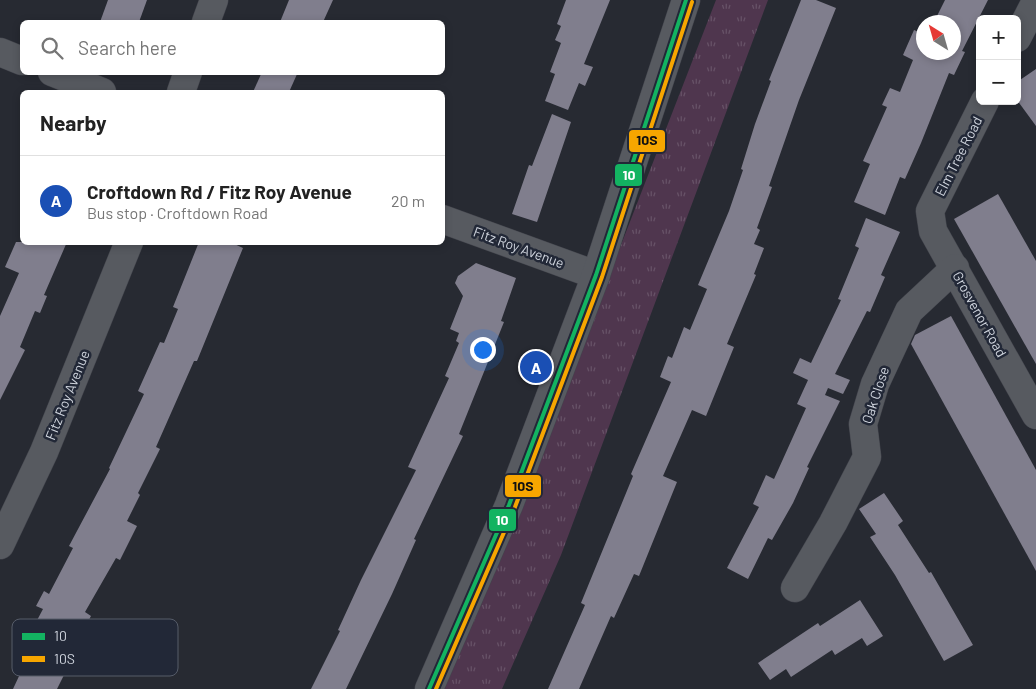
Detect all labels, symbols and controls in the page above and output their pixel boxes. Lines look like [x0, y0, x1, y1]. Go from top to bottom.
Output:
north arrow [916, 15, 961, 60]
map controls [976, 15, 1021, 105]
button: + [976, 15, 1021, 60]
search box [20, 20, 445, 75]
icon: search [38, 34, 66, 62]
text: Search here [78, 36, 177, 59]
button: − [976, 60, 1021, 105]
text: Nearby [40, 110, 106, 135]
street label: Elm Tree Road [931, 113, 985, 199]
line badge: 10S [628, 129, 666, 153]
text: 10S [636, 131, 658, 148]
line badge: 10 [614, 163, 643, 187]
text: 10 [623, 166, 635, 183]
text: Croftdown Rd / Fitz Roy Avenue [87, 180, 352, 203]
text: A [51, 191, 61, 210]
text: 20 m [391, 191, 425, 210]
text: Bus stop · Croftdown Road [87, 203, 268, 222]
street label: Fitz Roy Avenue [471, 223, 567, 271]
street label: Grosvenor Road [949, 268, 1011, 360]
your location [470, 337, 496, 363]
street label: Fitz Roy Avenue [41, 348, 93, 442]
pin: A [520, 348, 552, 386]
street label: Oak Close [858, 364, 892, 426]
line badge: 10S [504, 474, 542, 498]
text: 10S [512, 477, 534, 494]
line badge: 10 [488, 508, 517, 532]
text: 10 [496, 511, 508, 528]
legend [12, 619, 178, 676]
text: 10 [54, 627, 67, 644]
text: 10S [54, 650, 75, 667]

